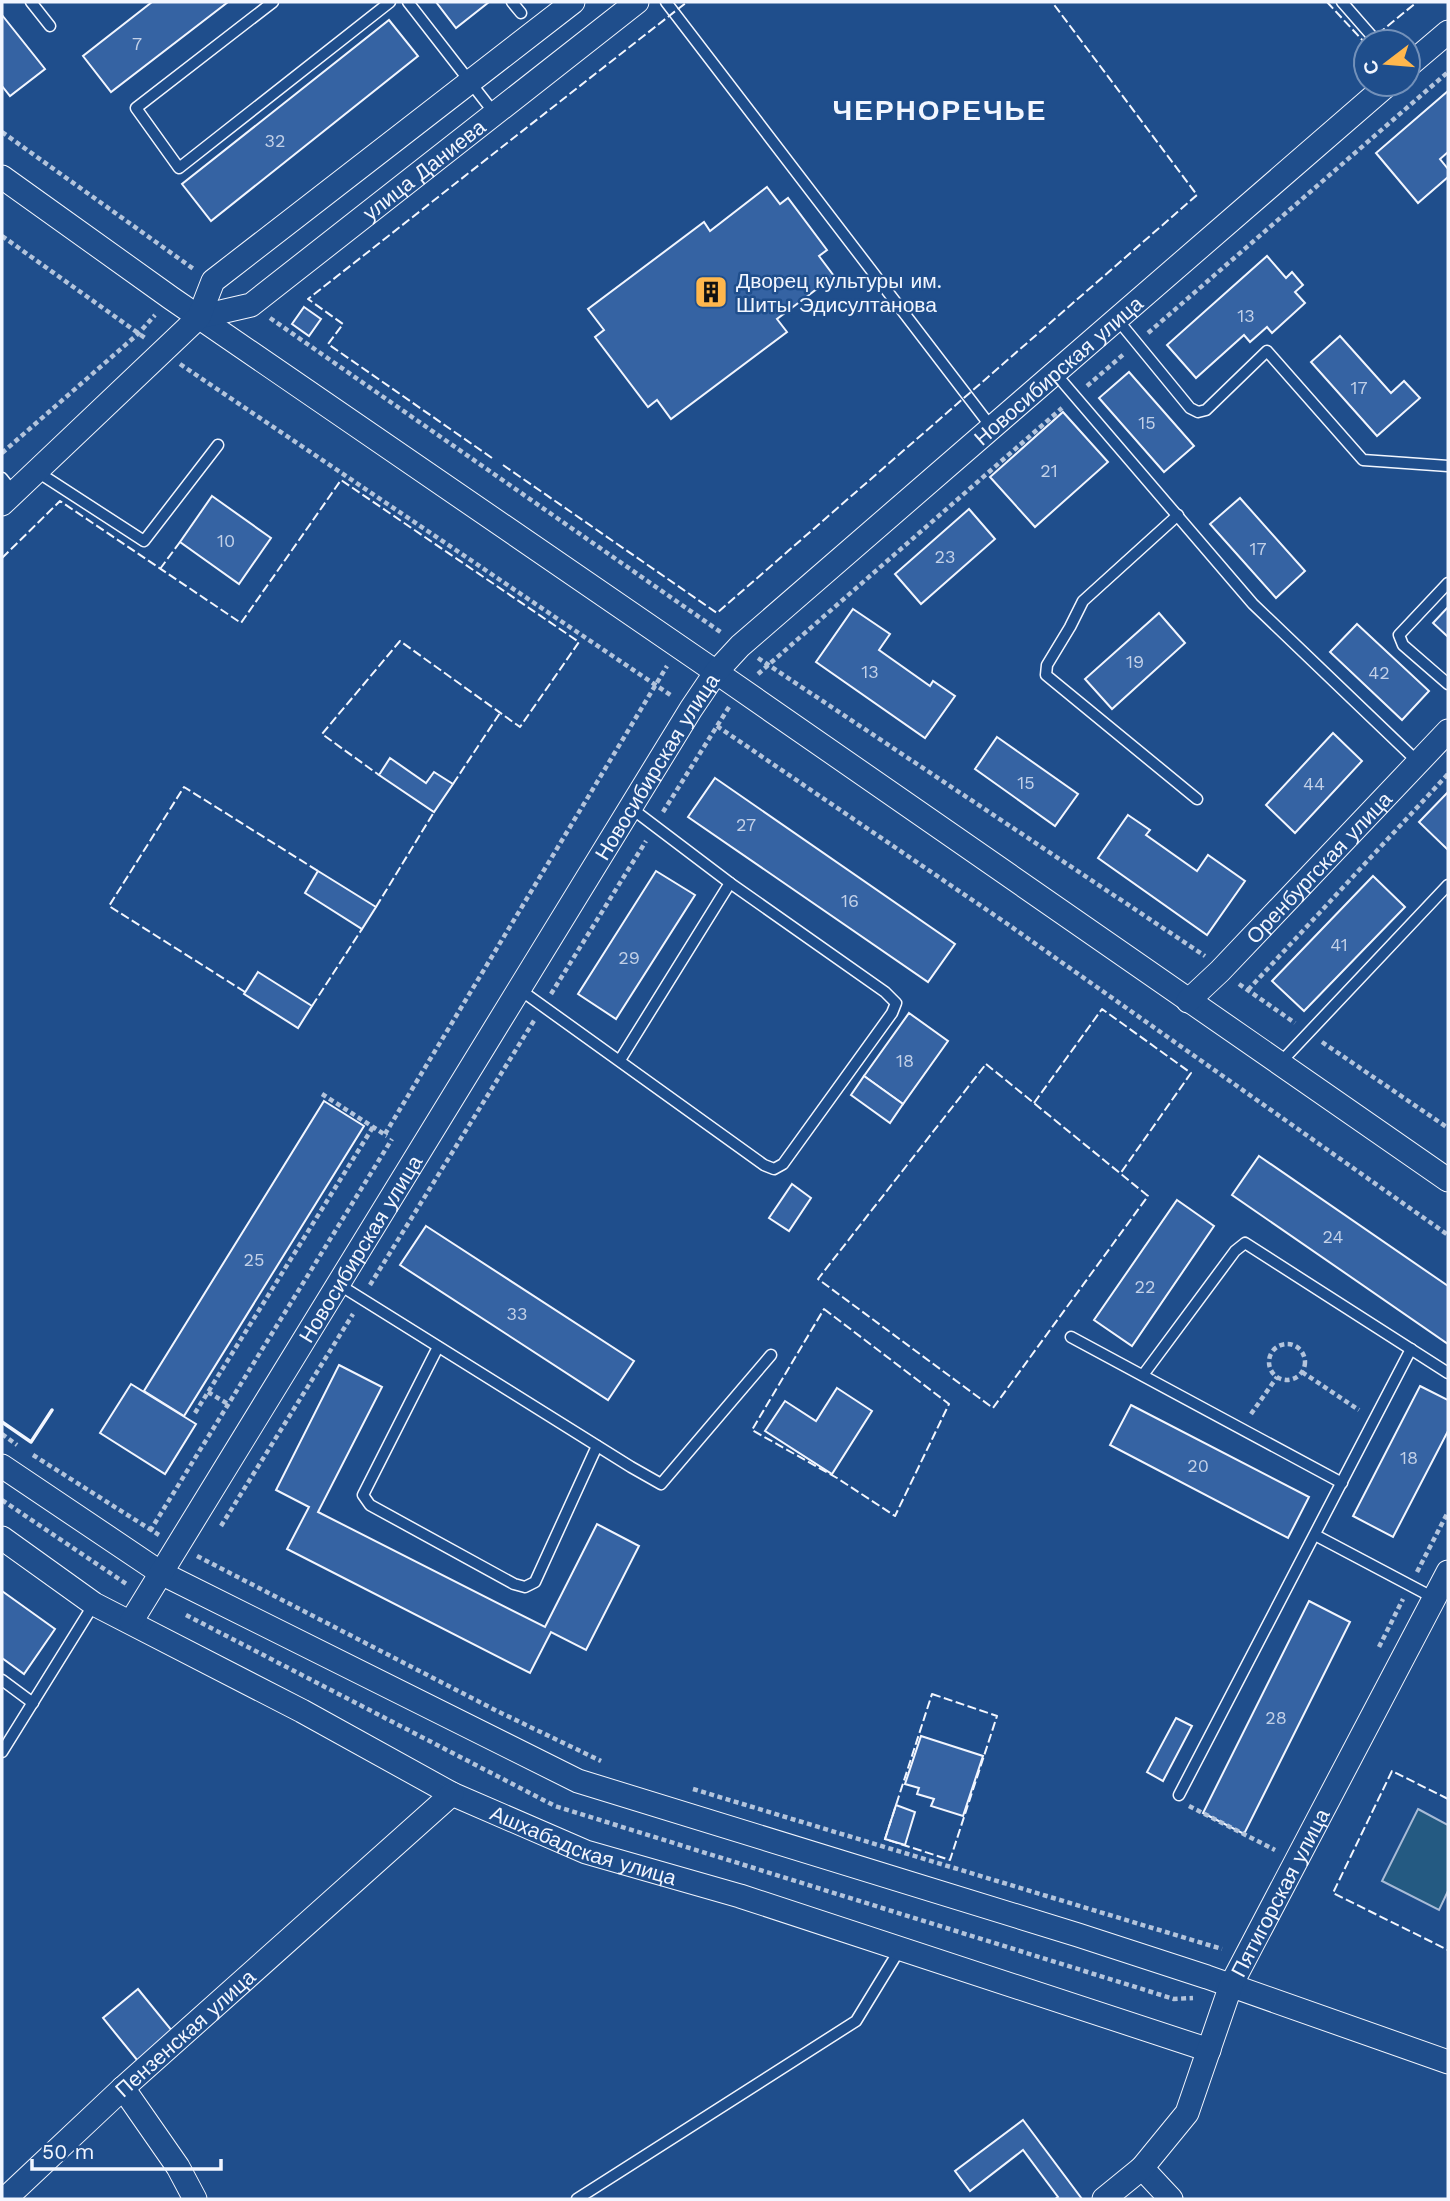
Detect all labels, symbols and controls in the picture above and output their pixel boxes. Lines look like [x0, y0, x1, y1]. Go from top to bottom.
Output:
north arrow [1352, 28, 1422, 98]
house number: 7 [132, 33, 142, 54]
text: С [1358, 58, 1384, 77]
district label: ЧЕРНОРЕЧЬЕ [833, 94, 1047, 127]
street label: улица Даниева [358, 114, 490, 225]
house number: 32 [265, 130, 286, 151]
place label: Дворец культуры им. Шиты Эдисултанова [736, 268, 942, 317]
building icon: Дворец культуры им. Шиты Эдисултанова [692, 273, 730, 311]
street label: Новосибирская улица [968, 290, 1148, 450]
house number: 13 [1237, 305, 1255, 326]
house number: 17 [1350, 377, 1368, 398]
house number: 15 [1138, 412, 1156, 433]
house number: 21 [1040, 460, 1058, 481]
house number: 10 [217, 530, 235, 551]
house number: 17 [1249, 538, 1267, 559]
house number: 23 [935, 546, 956, 567]
house number: 19 [1126, 651, 1144, 672]
house number: 13 [861, 661, 879, 682]
house number: 42 [1368, 662, 1390, 683]
street label: Новосибирская улица [589, 668, 724, 864]
house number: 15 [1017, 772, 1035, 793]
house number: 44 [1303, 773, 1325, 794]
street label: Оренбургская улица [1241, 786, 1397, 948]
house number: 27 [736, 814, 756, 835]
house number: 16 [841, 890, 859, 911]
house number: 41 [1330, 934, 1348, 955]
house number: 29 [618, 947, 640, 968]
house number: 18 [896, 1050, 914, 1071]
street label: Новосибирская улица [293, 1150, 427, 1347]
house number: 24 [1323, 1226, 1343, 1247]
house number: 25 [244, 1249, 264, 1270]
house number: 22 [1135, 1276, 1156, 1297]
house number: 33 [507, 1303, 528, 1324]
house number: 18 [1400, 1447, 1418, 1468]
house number: 20 [1187, 1455, 1209, 1476]
house number: 28 [1265, 1707, 1287, 1728]
street label: Ашхабадская улица [487, 1800, 680, 1890]
street label: Пятигорская улица [1225, 1804, 1334, 1981]
street label: Пензенская улица [110, 1963, 260, 2102]
scale bar [32, 2128, 220, 2172]
text: 50 m [42, 2139, 94, 2164]

